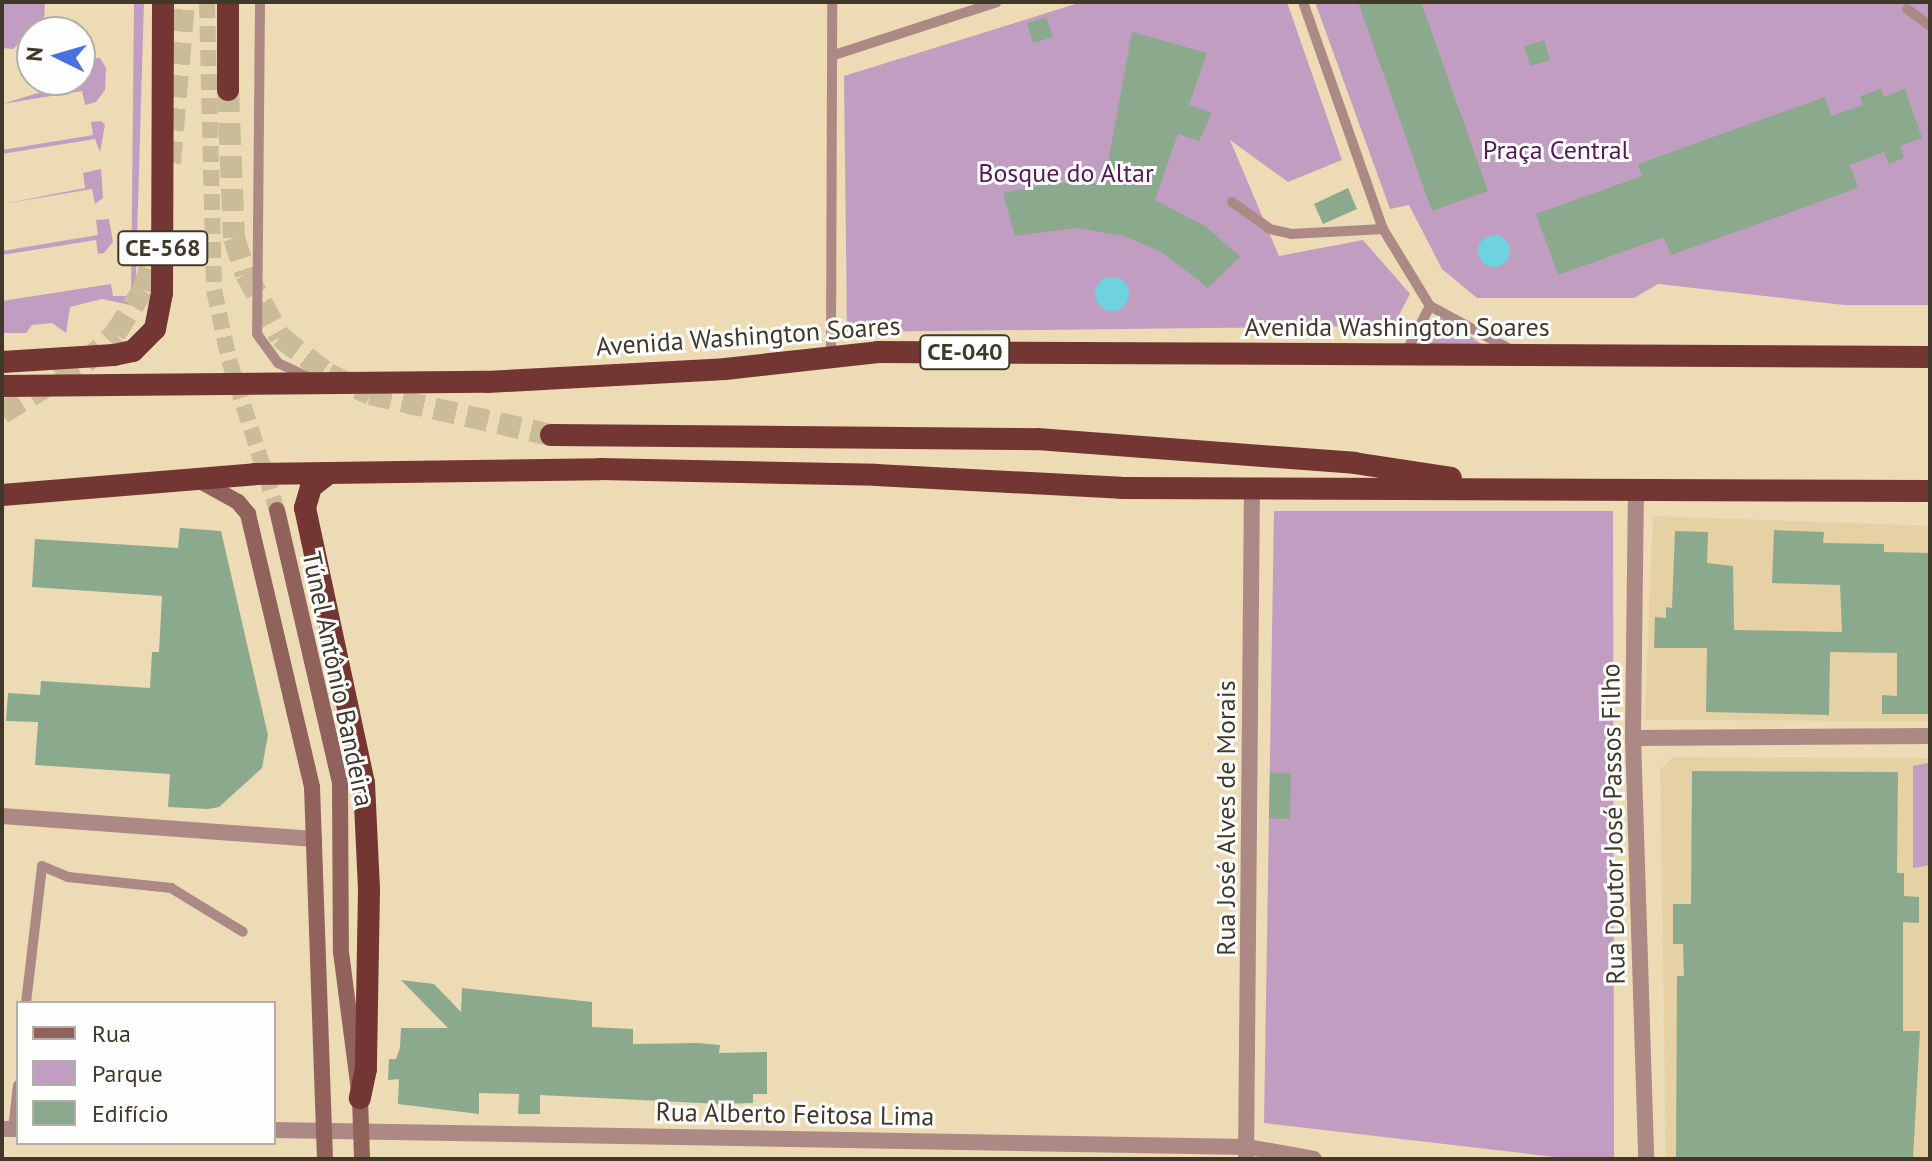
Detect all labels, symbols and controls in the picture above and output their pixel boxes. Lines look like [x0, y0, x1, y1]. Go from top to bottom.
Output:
north arrow [16, 16, 96, 96]
text: N [20, 46, 49, 63]
park label: Praça Central [1483, 134, 1629, 166]
park label: Bosque do Altar [978, 157, 1154, 189]
road number: CE-568 [117, 228, 209, 268]
street label: Avenida Washington Soares [594, 310, 902, 362]
street label: Avenida Washington Soares [1244, 311, 1550, 343]
road number: CE-040 [919, 332, 1011, 372]
street label: Túnel Antônio Bandeira [296, 548, 380, 810]
street label: Rua Doutor José Passos Filho [1595, 663, 1631, 985]
street label: Rua José Alves de Morais [1210, 680, 1242, 956]
legend [16, 1001, 276, 1145]
text: Rua [92, 1018, 131, 1049]
text: Parque [92, 1058, 163, 1089]
street label: Rua Alberto Feitosa Lima [655, 1096, 935, 1132]
text: Edifício [92, 1098, 168, 1129]

